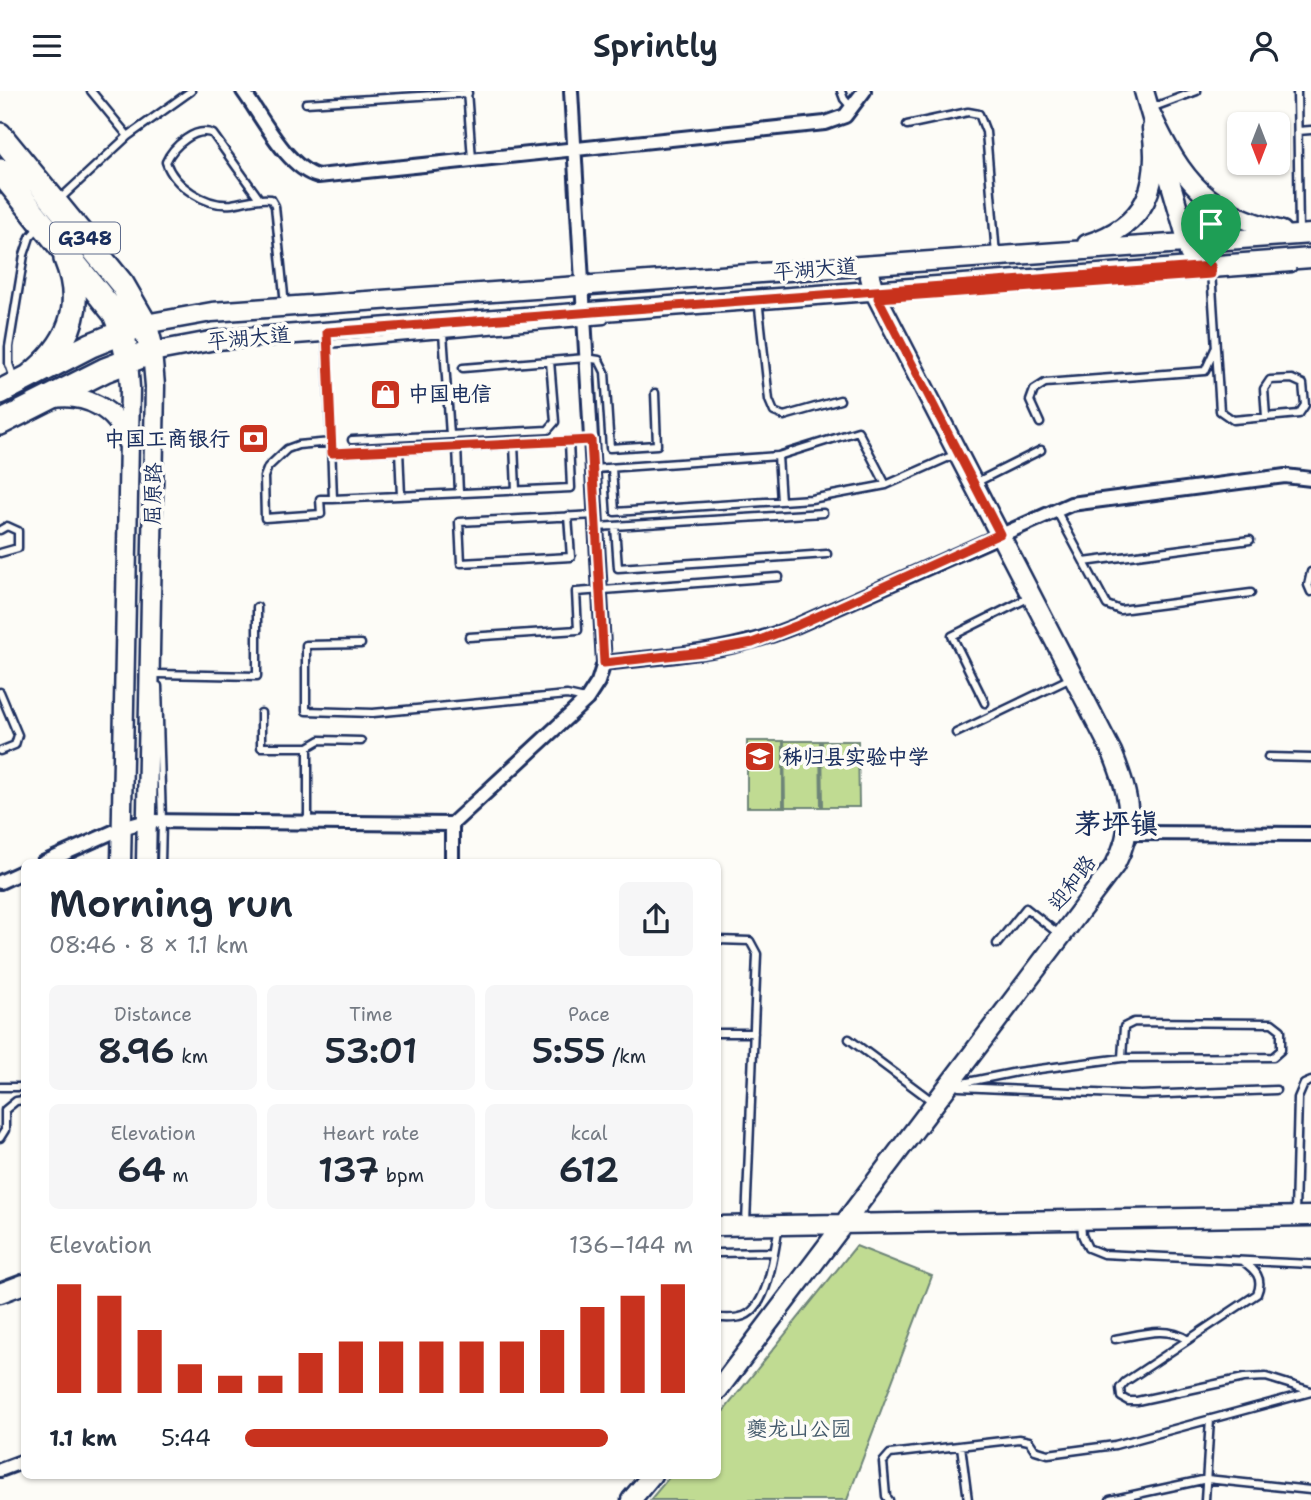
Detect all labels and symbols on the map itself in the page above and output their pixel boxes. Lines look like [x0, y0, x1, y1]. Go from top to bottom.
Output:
north arrow [1227, 112, 1290, 175]
pin [1181, 194, 1241, 266]
road number: G348 [50, 223, 120, 253]
street label: 平湖大道 [772, 252, 858, 286]
street label: 平湖大道 [206, 320, 292, 356]
shop icon: 中国电信 [368, 377, 402, 411]
place label: 中国电信 [408, 380, 492, 408]
bank icon: 中国工商银行 [236, 422, 270, 456]
place label: 中国工商银行 [104, 425, 230, 453]
street label: 屈原路 [138, 462, 168, 526]
school or university icon: 秭归县实验中学 [742, 740, 776, 774]
place label: 秭归县实验中学 [782, 743, 929, 771]
district label: 茅坪镇 [1074, 804, 1158, 842]
street label: 迎和路 [1042, 849, 1102, 917]
park label: 夔龙山公园 [747, 1415, 852, 1443]

